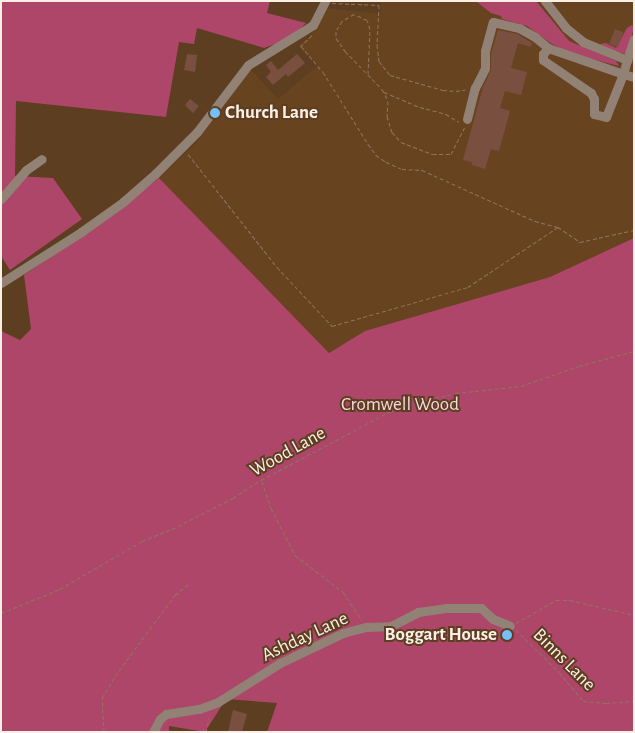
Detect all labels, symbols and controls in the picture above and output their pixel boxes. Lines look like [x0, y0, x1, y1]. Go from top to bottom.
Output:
place label: Church Lane [225, 102, 318, 124]
marker: Church Lane [209, 107, 221, 119]
park label: Cromwell Wood [341, 394, 459, 416]
street label: Wood Lane [246, 422, 330, 482]
street label: Ashday Lane [258, 607, 352, 667]
place label: Boggart House [385, 624, 497, 646]
street label: Binns Lane [528, 624, 600, 696]
marker: Boggart House [501, 629, 513, 641]

